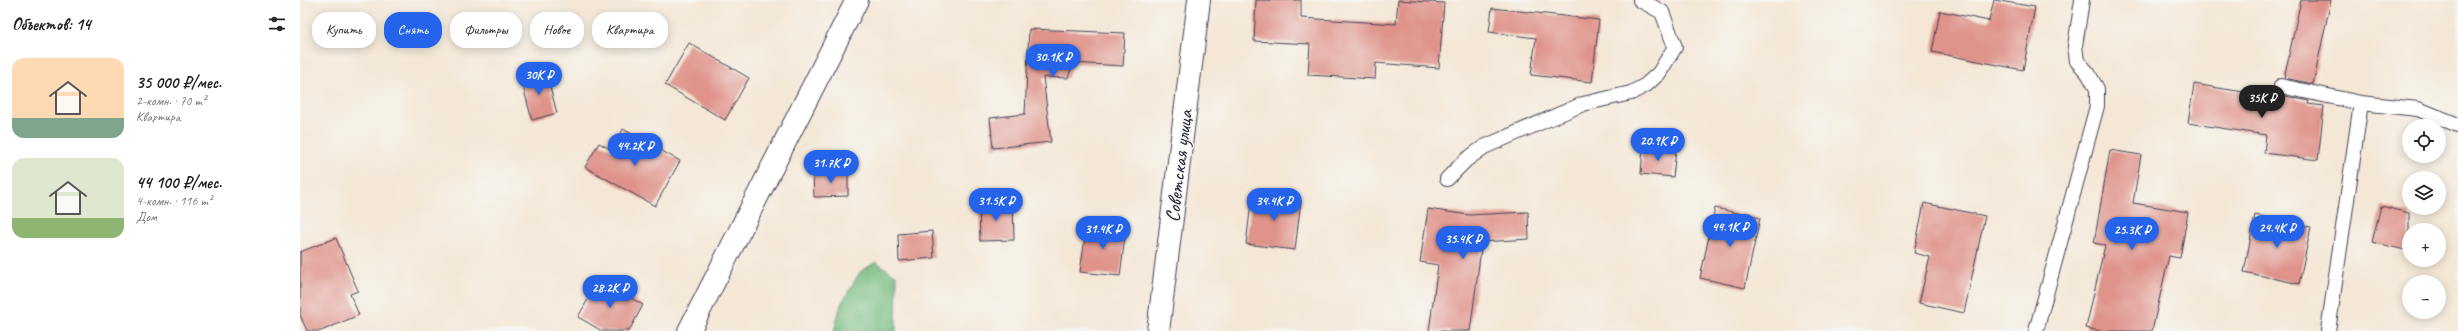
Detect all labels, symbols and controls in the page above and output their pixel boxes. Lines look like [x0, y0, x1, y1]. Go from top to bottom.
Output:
chip: Купить [312, 12, 376, 48]
chip: Снять [384, 12, 442, 48]
chip: Фильтры [450, 12, 522, 48]
chip: Новое [530, 12, 584, 48]
chip: Квартира [592, 12, 668, 48]
icon: filters [266, 13, 288, 35]
text: Объектов: 14 [12, 14, 91, 35]
pin: 30.1K ₽ [1016, 44, 1090, 78]
text: 30.1K ₽ [1035, 49, 1071, 65]
pin: 30K ₽ [511, 62, 567, 96]
text: 30K ₽ [525, 67, 553, 83]
text: 35 000 ₽/мес. [136, 72, 221, 93]
icon: home [44, 74, 92, 122]
pin: 35K ₽ [2234, 85, 2290, 119]
text: 35K ₽ [2248, 90, 2276, 106]
text: 2-комн. · 70 m² [136, 93, 206, 109]
street label: Советская улица [1160, 107, 1198, 224]
text: Квартира [136, 109, 180, 125]
map controls [2402, 119, 2446, 319]
button: locate [2402, 119, 2446, 163]
pin: 20.9K ₽ [1621, 128, 1695, 162]
pin: 44.2K ₽ [598, 133, 672, 167]
text: 20.9K ₽ [1640, 133, 1676, 149]
text: 44.2K ₽ [617, 138, 653, 154]
pin: 31.7K ₽ [794, 150, 868, 184]
text: 31.7K ₽ [813, 155, 849, 171]
button: layers [2402, 171, 2446, 215]
text: 44 100 ₽/мес. [136, 172, 222, 193]
icon: home [44, 174, 92, 222]
pin: 31.5K ₽ [959, 188, 1033, 222]
pin: 34.4K ₽ [1237, 188, 1311, 222]
text: 4-комн. · 116 m² [136, 193, 212, 209]
text: 31.5K ₽ [978, 193, 1014, 209]
text: 34.4K ₽ [1256, 193, 1292, 209]
text: Дом [136, 209, 157, 225]
pin: 44.1K ₽ [1693, 214, 1767, 248]
pin: 24.4K ₽ [2240, 215, 2314, 249]
pin: 31.4K ₽ [1066, 216, 1140, 250]
pin: 25.3K ₽ [2095, 217, 2169, 251]
text: 44.1K ₽ [1712, 219, 1748, 235]
text: 24.4K ₽ [2259, 220, 2295, 236]
text: 31.4K ₽ [1085, 221, 1121, 237]
text: 25.3K ₽ [2114, 222, 2150, 238]
button: + [2402, 223, 2446, 267]
pin: 35.4K ₽ [1426, 226, 1500, 260]
text: 35.4K ₽ [1445, 231, 1481, 247]
pin: 28.2K ₽ [573, 275, 647, 309]
button: − [2402, 275, 2446, 319]
text: 28.2K ₽ [592, 280, 628, 296]

